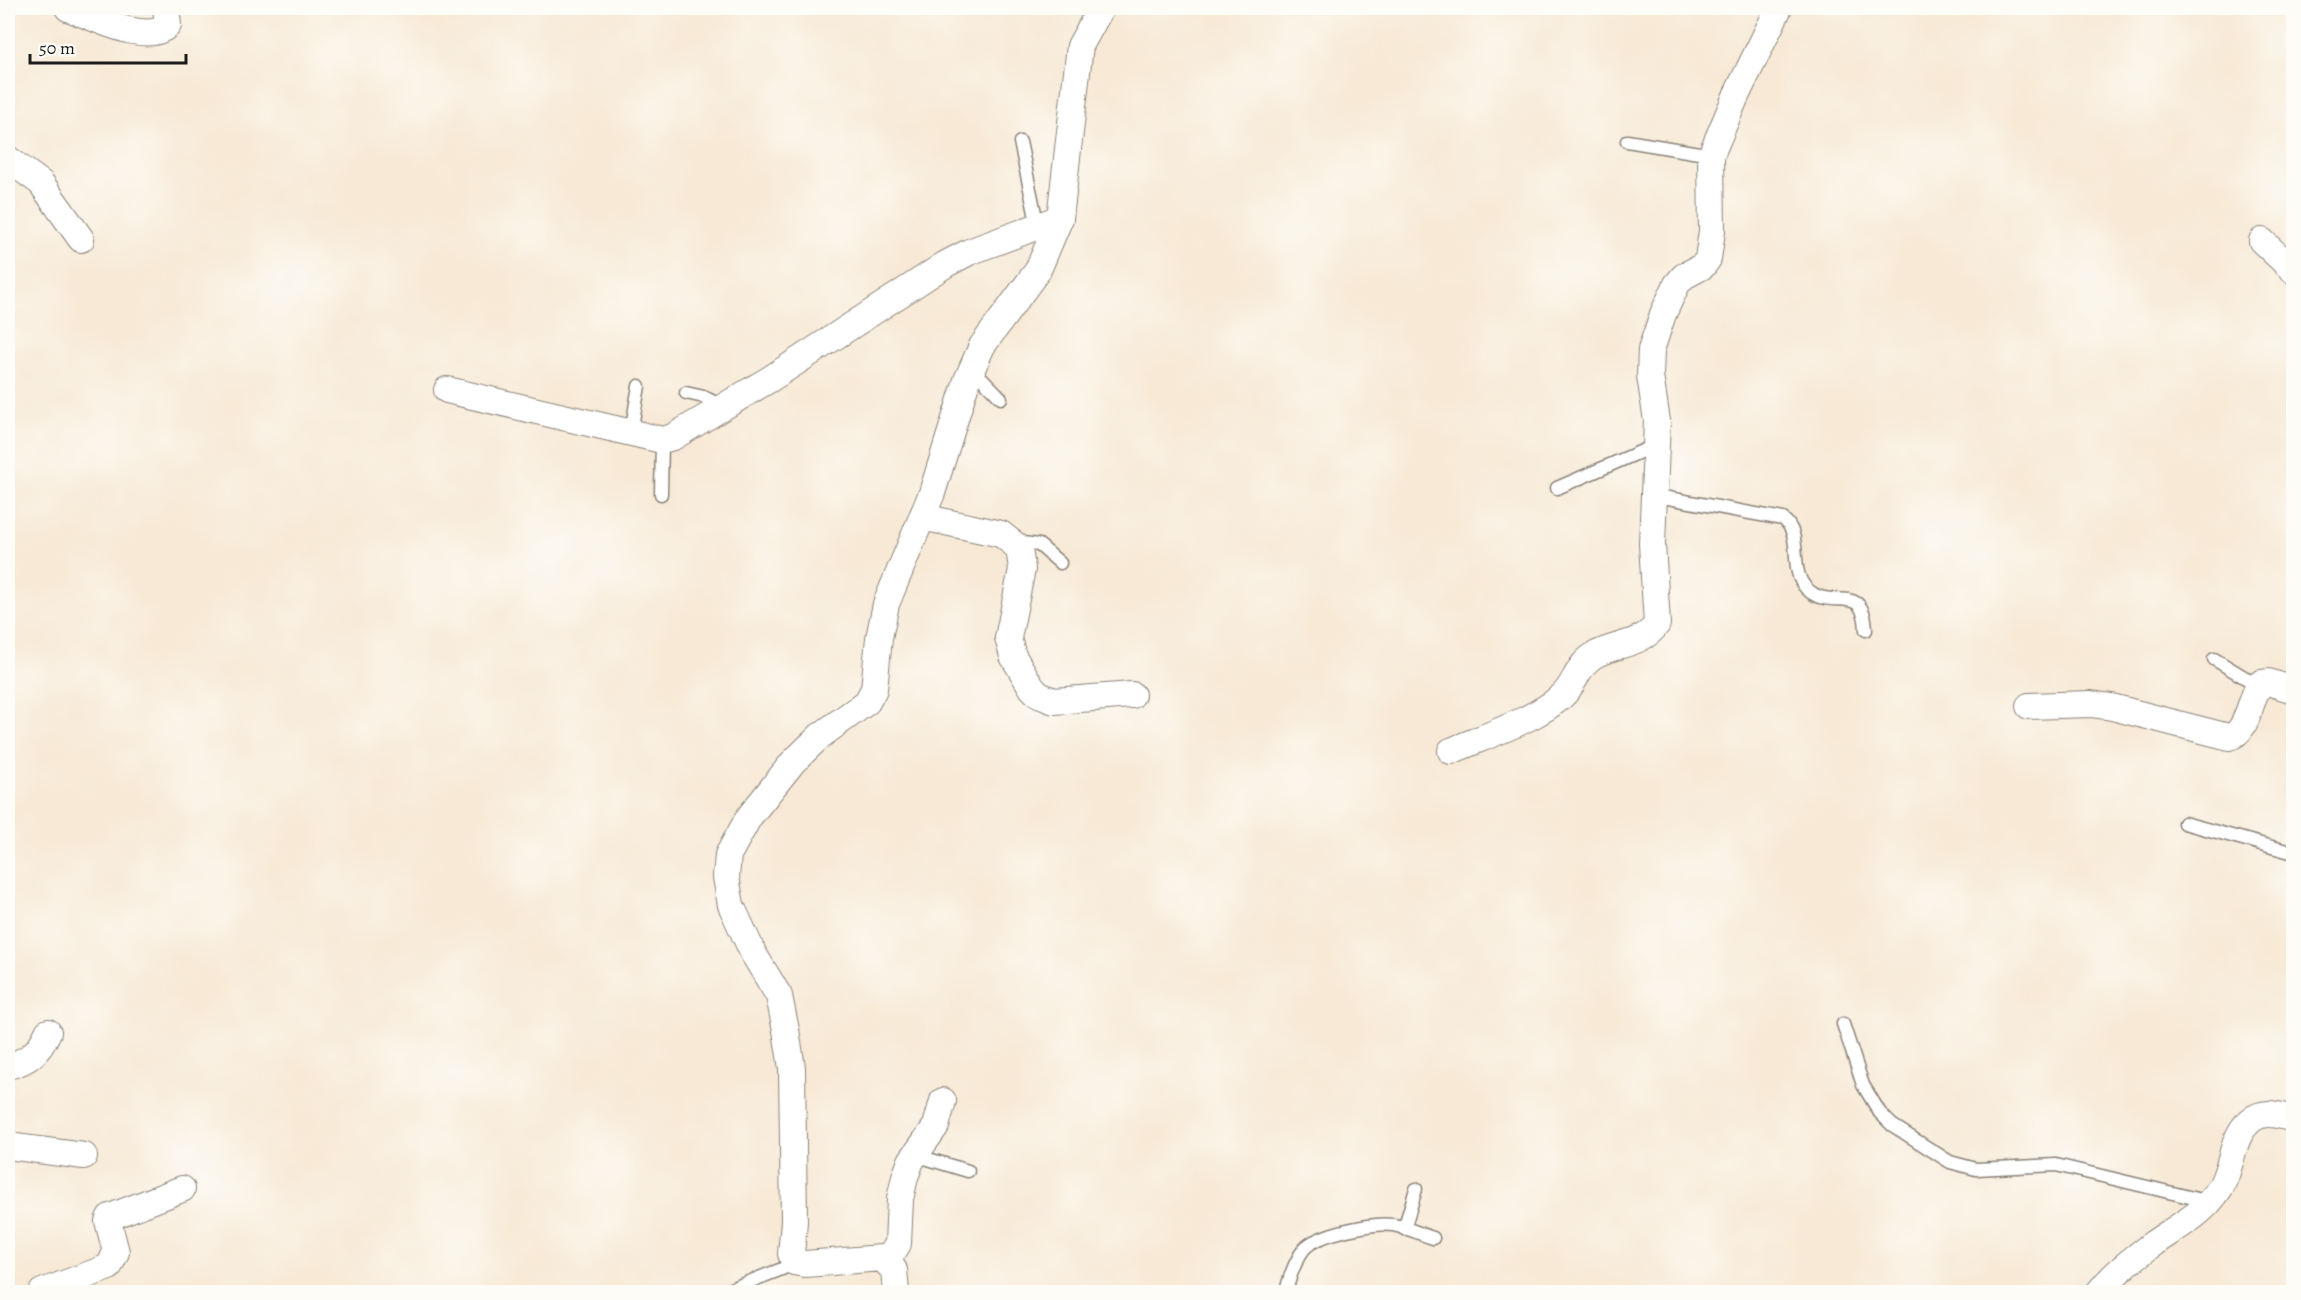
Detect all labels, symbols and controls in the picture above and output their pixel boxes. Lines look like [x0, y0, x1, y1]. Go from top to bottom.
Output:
scale bar [30, 27, 186, 65]
text: 50 m [39, 36, 75, 60]

